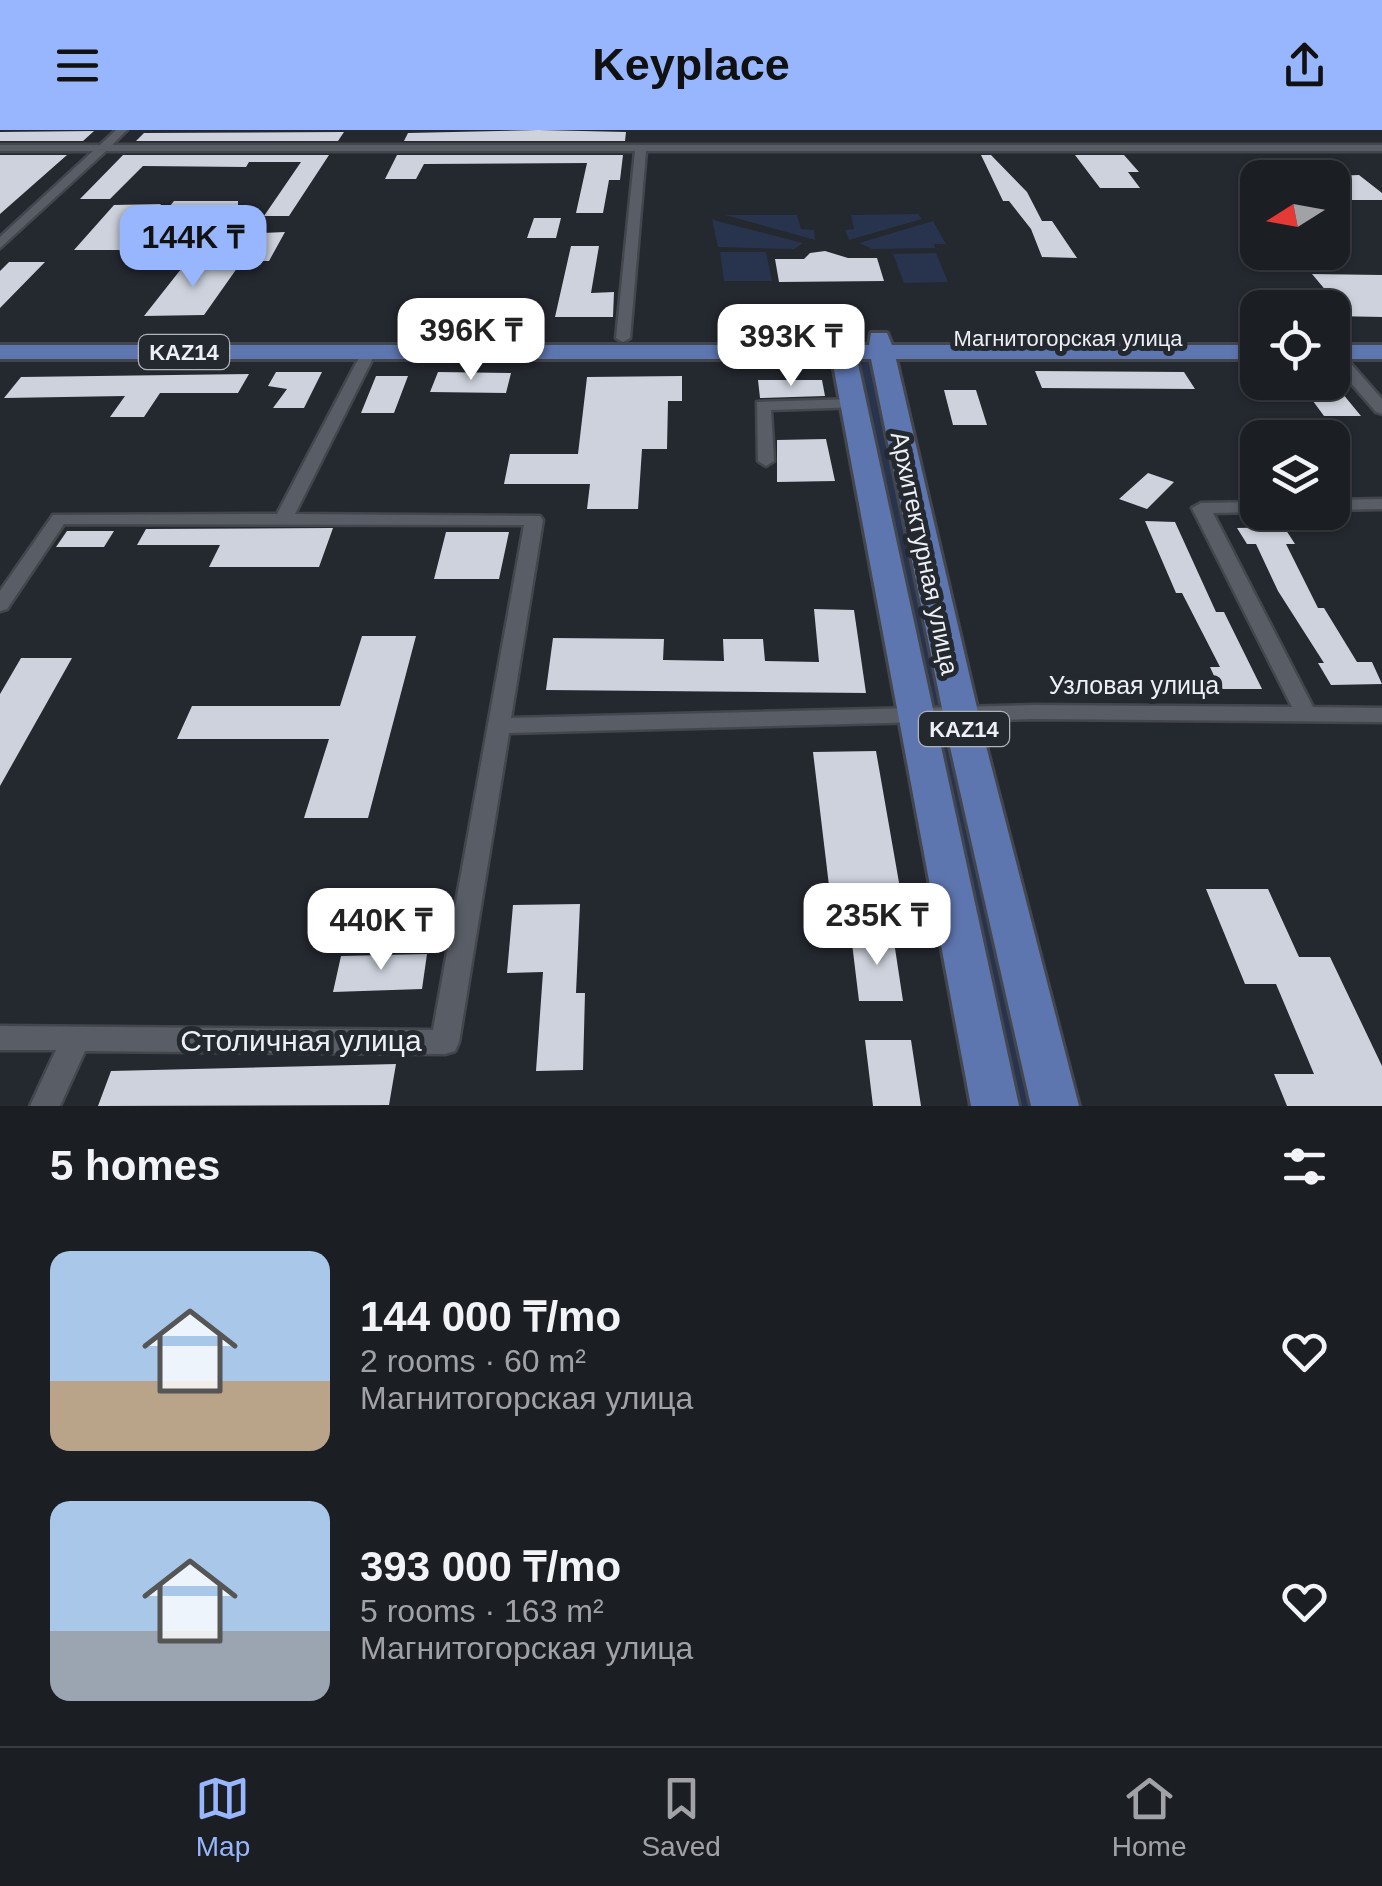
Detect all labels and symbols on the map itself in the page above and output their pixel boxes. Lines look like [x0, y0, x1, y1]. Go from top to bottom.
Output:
north arrow [1240, 160, 1350, 270]
pin: 144K ₸ [112, 205, 274, 290]
pin: 396K ₸ [390, 298, 552, 383]
pin: 393K ₸ [710, 304, 872, 389]
street label: Магнитогорская улица [953, 326, 1183, 351]
road number: KAZ14 [139, 335, 229, 369]
street label: Архитектурная улица [886, 429, 964, 677]
street label: Узловая улица [1049, 671, 1219, 699]
road number: KAZ14 [919, 712, 1009, 746]
pin: 235K ₸ [796, 883, 958, 968]
pin: 440K ₸ [300, 888, 462, 973]
street label: Столичная улица [180, 1024, 422, 1057]

